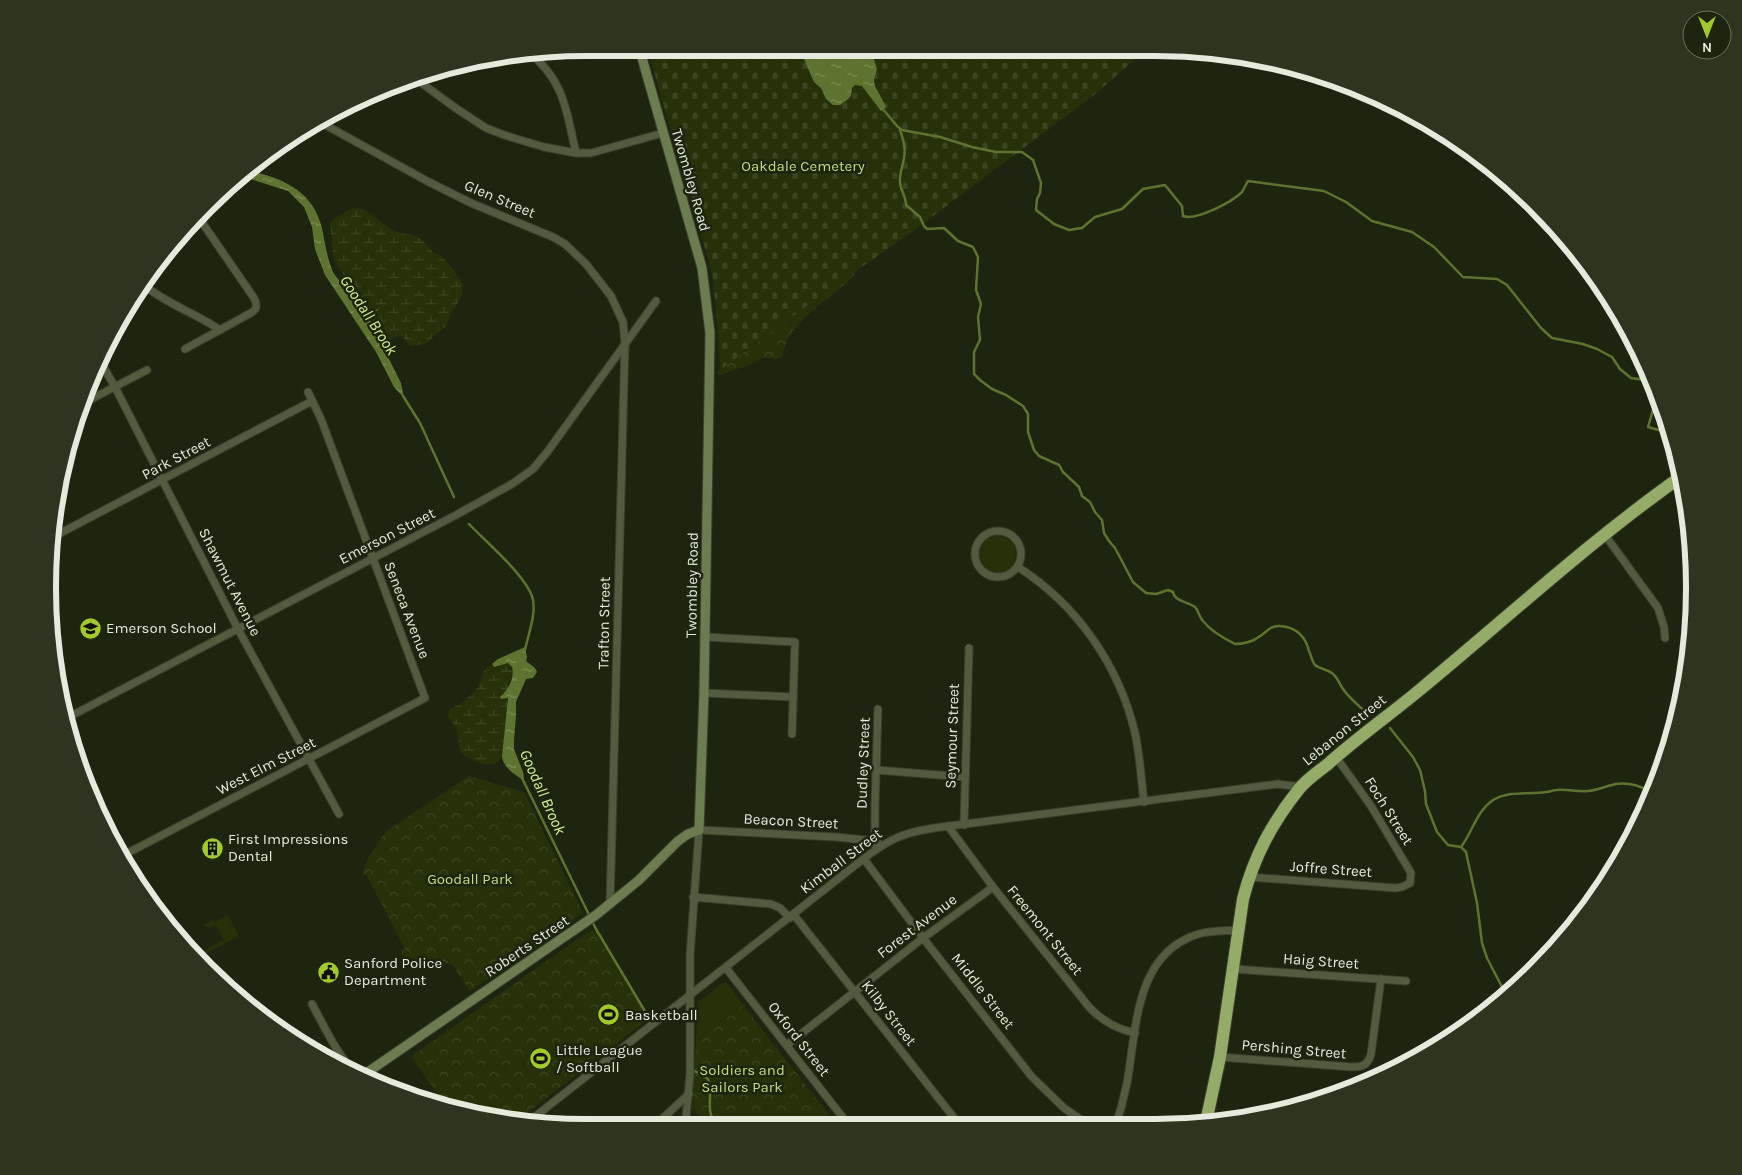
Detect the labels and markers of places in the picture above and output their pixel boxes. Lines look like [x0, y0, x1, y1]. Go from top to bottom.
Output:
school or university icon: Emerson School [78, 616, 102, 640]
place label: Emerson School [106, 619, 217, 637]
place label: First Impressions Dental [228, 830, 348, 865]
building icon: First Impressions Dental [200, 836, 224, 860]
place label: Sanford Police Department [344, 954, 442, 989]
public building icon: Sanford Police Department [316, 960, 340, 984]
sports icon: Basketball [597, 1003, 621, 1027]
place label: Basketball [625, 1006, 698, 1024]
place label: Little League / Softball [556, 1041, 642, 1076]
sports icon: Little League / Softball [528, 1047, 552, 1071]

